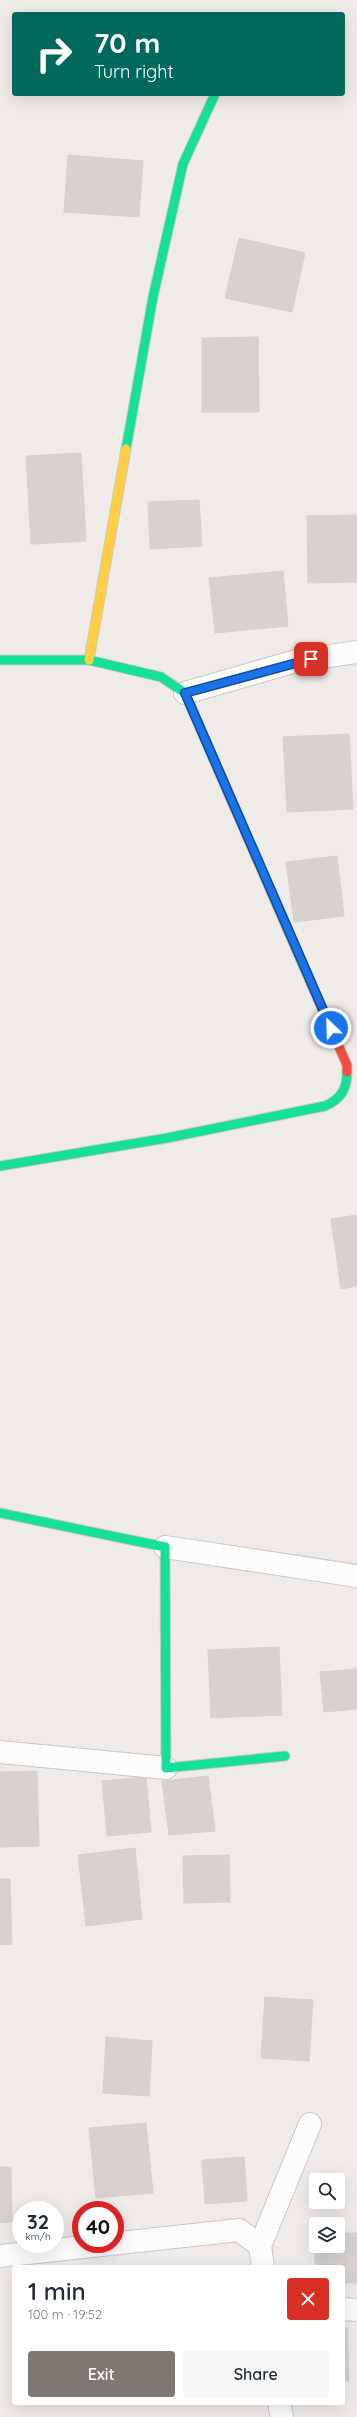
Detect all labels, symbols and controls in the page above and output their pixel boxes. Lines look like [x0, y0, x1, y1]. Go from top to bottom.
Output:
text: 70 m [94, 25, 160, 60]
icon: right [28, 28, 80, 80]
text: Turn right [94, 60, 174, 83]
pin [294, 642, 328, 676]
icon: arrive [300, 648, 322, 670]
position arrow [310, 1007, 352, 1049]
map controls [309, 2173, 345, 2253]
button: search [309, 2173, 345, 2209]
speed limit sign: 40 [72, 2201, 124, 2253]
text: 32 [27, 2209, 49, 2234]
button: layers [309, 2217, 345, 2253]
text: km/h [25, 2230, 51, 2243]
text: 1 min [28, 2276, 86, 2306]
button: close [287, 2278, 329, 2320]
text: 100 m · 19:52 [28, 2306, 102, 2322]
button: Exit [28, 2351, 175, 2397]
button: Share [183, 2351, 329, 2397]

